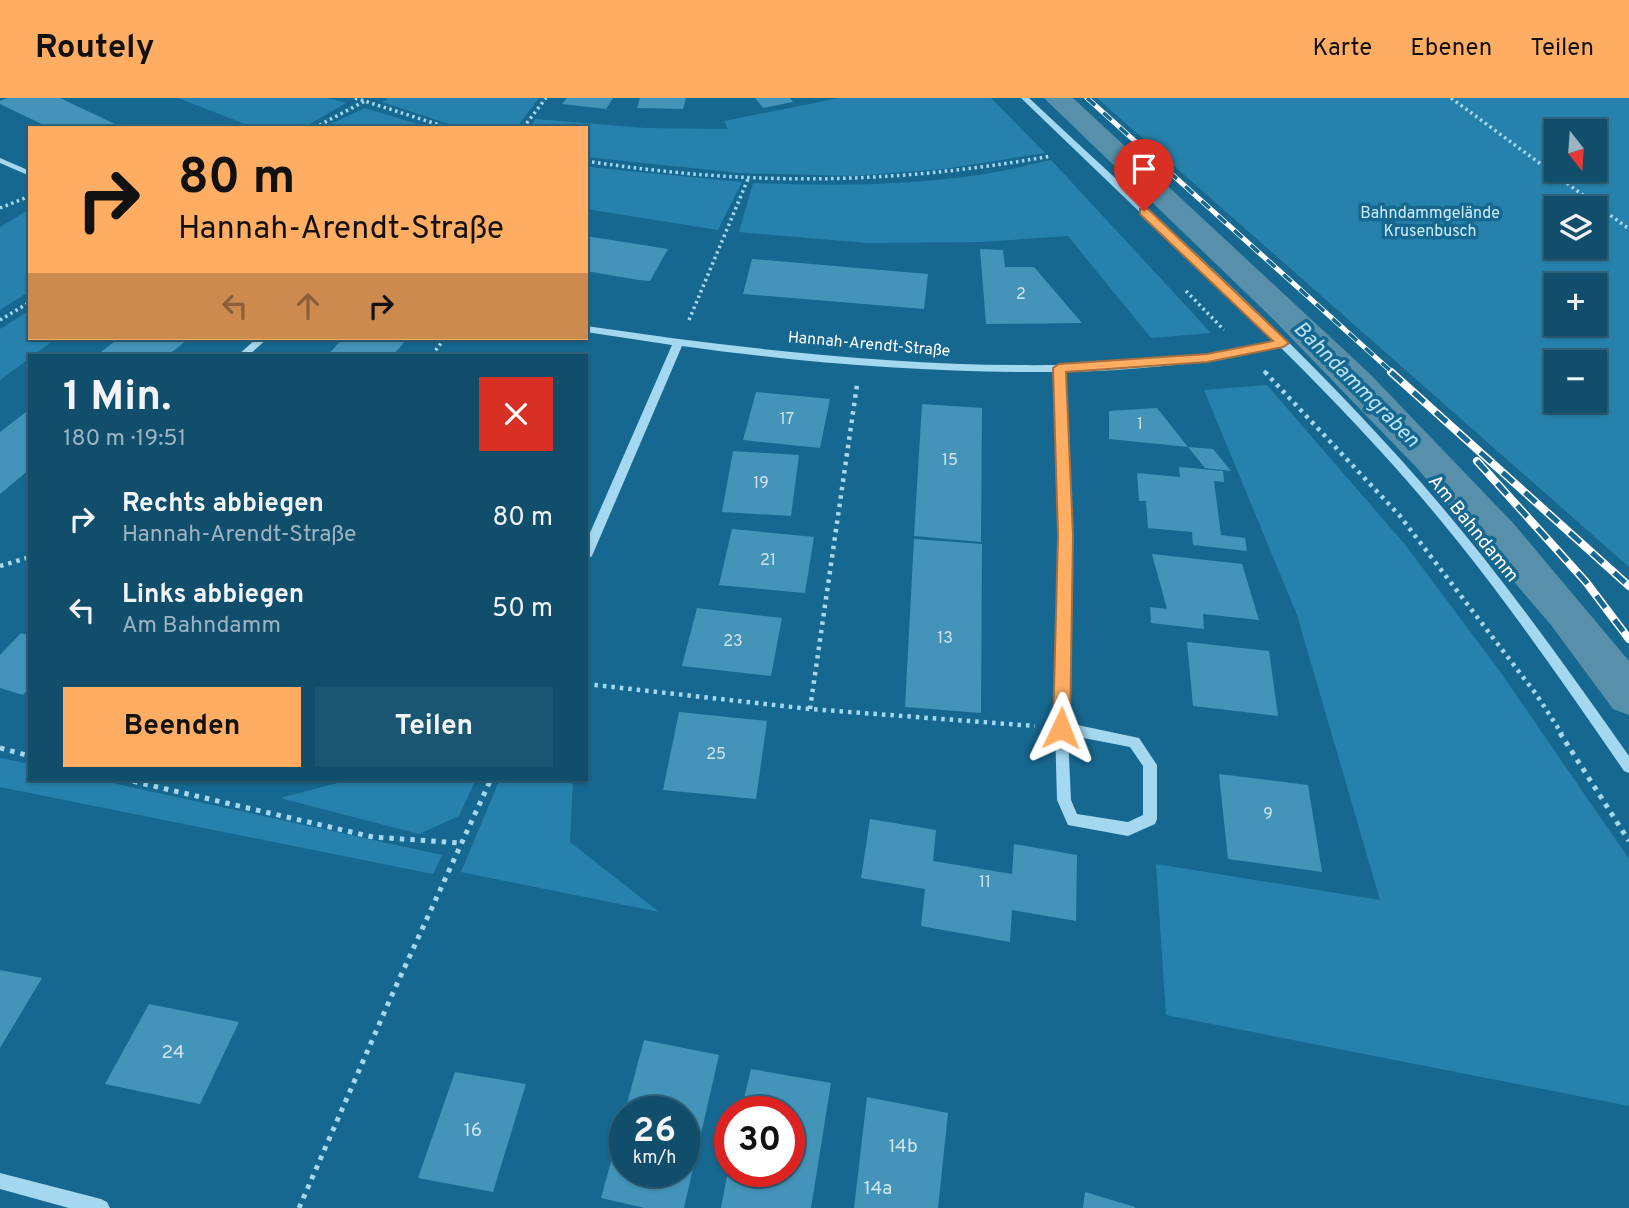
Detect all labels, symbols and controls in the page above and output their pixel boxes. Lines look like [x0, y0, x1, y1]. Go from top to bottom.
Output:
text: Routely [35, 28, 154, 70]
text: Karte [1312, 34, 1372, 64]
text: Ebenen [1410, 34, 1492, 64]
text: Teilen [1530, 34, 1594, 64]
north arrow [1544, 119, 1606, 182]
map controls [1544, 119, 1607, 413]
pin [1114, 139, 1174, 211]
text: 80 m [178, 149, 295, 211]
icon: arrive [1125, 150, 1163, 188]
icon: right [63, 154, 154, 245]
button: layers [1544, 196, 1607, 259]
park label: Bahndammgelände Krusenbusch [1360, 204, 1500, 242]
text: Hannah-Arendt-Straße [178, 210, 504, 250]
button: + [1544, 273, 1607, 336]
house number: 2 [1016, 285, 1026, 305]
icon: left [216, 287, 254, 325]
icon: ahead [289, 287, 327, 325]
icon: right [362, 287, 400, 325]
water label: Bahndammgraben [1287, 316, 1425, 454]
street label: Hannah-Arendt-Straße [787, 328, 951, 362]
button: − [1544, 350, 1607, 413]
text: 1 Min. [63, 372, 172, 425]
button: close [479, 377, 553, 451]
house number: 17 [780, 410, 794, 430]
house number: 1 [1137, 415, 1143, 435]
text: 180 m · 19:51 [63, 425, 186, 454]
house number: 15 [942, 451, 958, 471]
street label: Am Bahndamm [1422, 470, 1524, 588]
house number: 19 [753, 474, 769, 494]
text: Rechts abbiegen [122, 488, 324, 521]
icon: right [63, 500, 101, 538]
text: 80 m [493, 502, 553, 535]
text: Hannah-Arendt-Straße [122, 521, 356, 550]
house number: 21 [760, 551, 776, 571]
text: Links abbiegen [122, 579, 304, 612]
icon: left [63, 591, 101, 629]
text: 50 m [492, 593, 553, 626]
text: Am Bahndamm [122, 612, 281, 641]
house number: 13 [937, 629, 953, 649]
house number: 23 [723, 632, 743, 652]
button: Beenden [63, 687, 301, 767]
button: Teilen [315, 687, 553, 767]
position arrow [1024, 691, 1098, 765]
house number: 25 [706, 745, 726, 765]
house number: 9 [1263, 805, 1273, 825]
house number: 11 [979, 873, 991, 893]
house number: 24 [161, 1041, 185, 1065]
speed limit sign: 30 [714, 1096, 805, 1187]
text: 26 [633, 1110, 676, 1154]
house number: 16 [464, 1119, 482, 1143]
house number: 14b [888, 1135, 918, 1159]
text: km/h [633, 1147, 676, 1170]
house number: 14a [864, 1177, 892, 1201]

